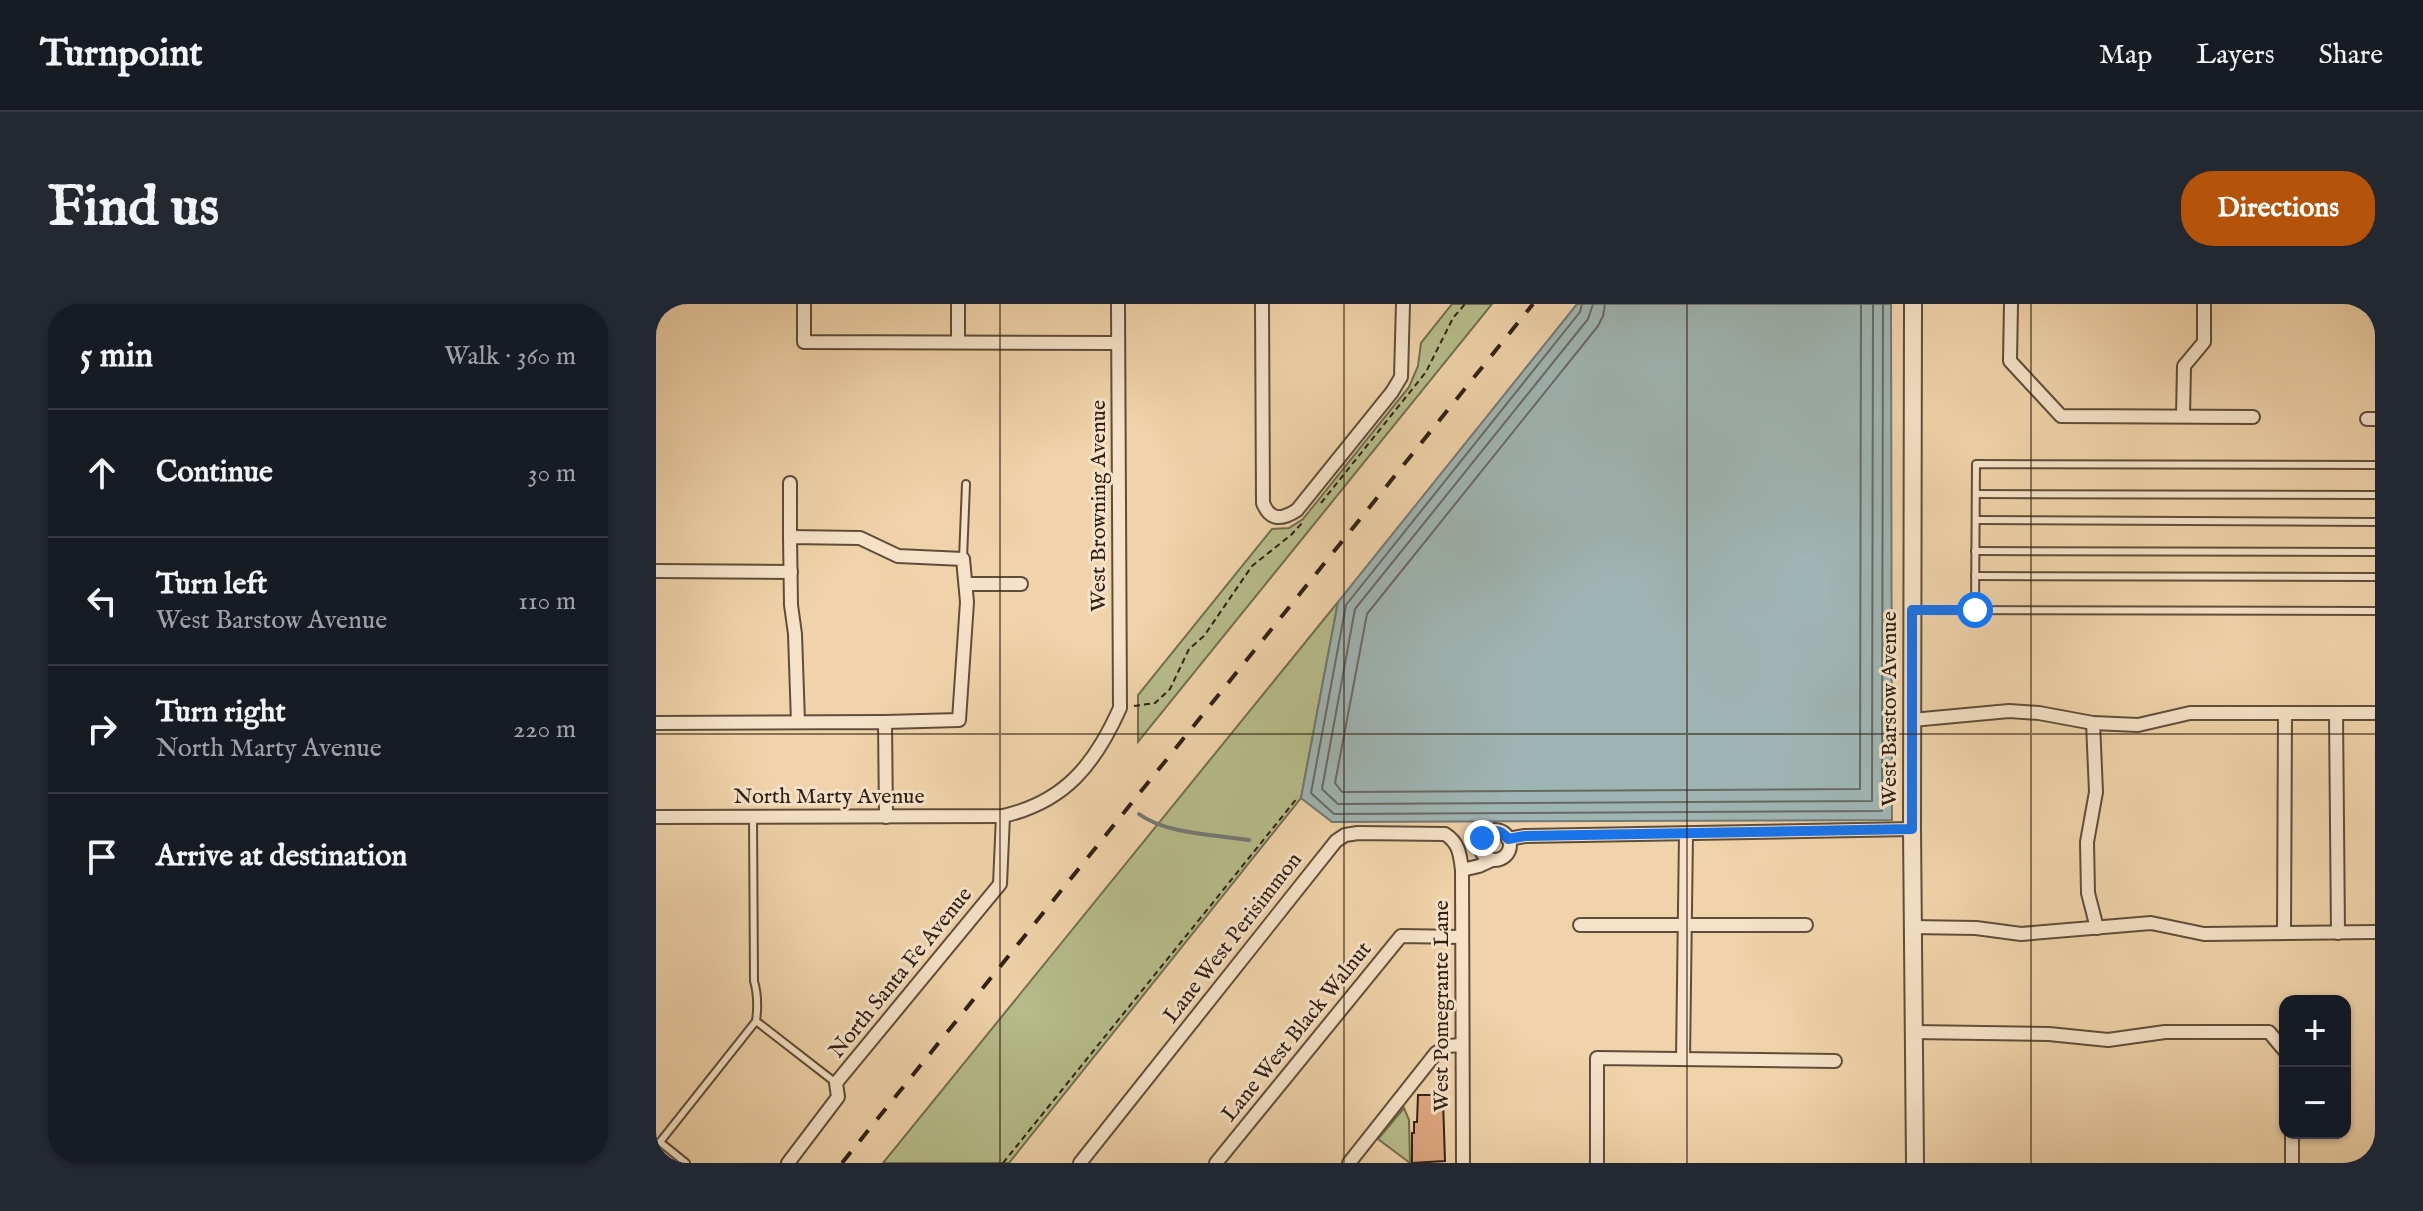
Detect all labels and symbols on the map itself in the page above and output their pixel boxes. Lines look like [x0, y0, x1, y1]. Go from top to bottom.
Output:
street label: West Browning Avenue [1085, 400, 1113, 612]
route start [1957, 592, 1993, 628]
street label: West Barstow Avenue [1876, 611, 1904, 807]
street label: North Marty Avenue [733, 783, 925, 811]
route end [1464, 820, 1500, 856]
street label: Lane West Perisimmon [1158, 847, 1309, 1029]
street label: North Santa Fe Avenue [823, 882, 979, 1064]
street label: West Pomegrante Lane [1428, 900, 1456, 1112]
street label: Lane West Black Walnut [1216, 936, 1379, 1128]

